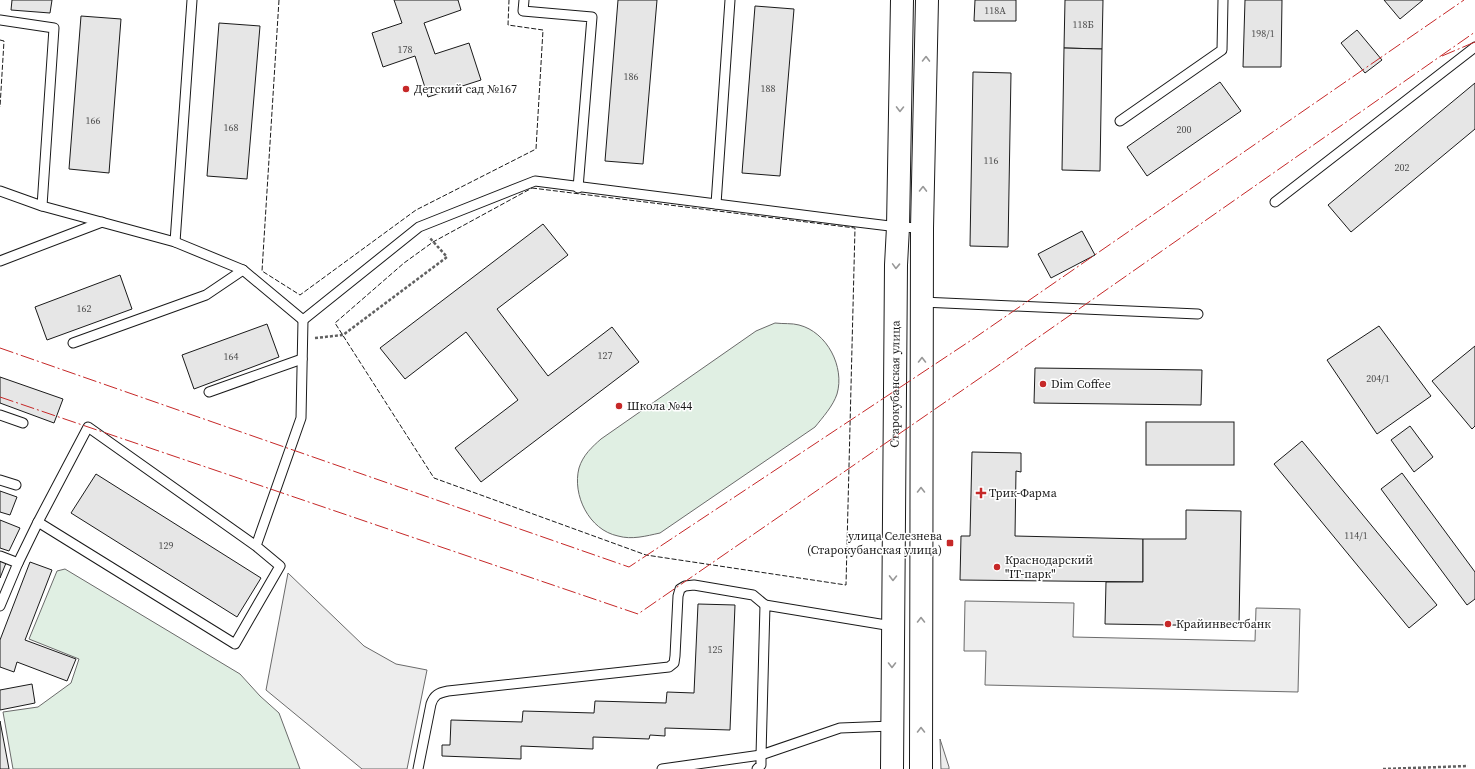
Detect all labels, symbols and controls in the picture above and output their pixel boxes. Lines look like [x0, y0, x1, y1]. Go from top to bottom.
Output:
house number: 118А [984, 4, 1006, 17]
house number: 118Б [1072, 18, 1094, 31]
house number: 198/1 [1251, 27, 1275, 40]
house number: 178 [398, 43, 413, 56]
one-way arrow [922, 56, 930, 62]
house number: 186 [624, 70, 639, 83]
place label: Детский сад №167 [414, 81, 517, 97]
house number: 188 [761, 82, 776, 95]
marker: Детский сад №167 [401, 84, 411, 94]
one-way arrow [896, 106, 904, 112]
house number: 166 [86, 114, 101, 127]
house number: 168 [224, 121, 239, 134]
house number: 200 [1177, 123, 1192, 136]
house number: 116 [984, 154, 999, 167]
house number: 202 [1395, 161, 1410, 174]
one-way arrow [919, 186, 927, 192]
one-way arrow [892, 263, 900, 269]
house number: 162 [77, 302, 92, 315]
street label: Старокубанская улица [887, 319, 904, 448]
house number: 127 [598, 349, 613, 362]
house number: 164 [224, 350, 239, 363]
one-way arrow [918, 357, 926, 363]
house number: 204/1 [1366, 372, 1390, 385]
place label: Dim Coffee [1051, 376, 1111, 392]
marker: Dim Coffee [1038, 379, 1048, 389]
place label: Школа №44 [627, 398, 692, 414]
marker: Школа №44 [614, 401, 624, 411]
place label: Трик-Фарма [989, 485, 1058, 501]
one-way arrow [917, 487, 925, 493]
marker: Трик-Фарма [976, 488, 986, 498]
place label: улица Селезнева (Старокубанская улица) [807, 528, 943, 558]
house number: 114/1 [1344, 529, 1368, 542]
marker: улица Селезнева (Старокубанская улица) [945, 538, 955, 548]
house number: 129 [159, 539, 174, 552]
place label: Краснодарский "IT-парк" [1005, 552, 1093, 582]
marker: Краснодарский "IT-парк" [992, 562, 1002, 572]
one-way arrow [889, 575, 897, 581]
place label: Крайинвестбанк [1176, 616, 1271, 632]
one-way arrow [917, 617, 925, 623]
marker: Крайинвестбанк [1163, 619, 1173, 629]
house number: 125 [708, 643, 723, 656]
one-way arrow [888, 662, 896, 668]
one-way arrow [917, 727, 925, 733]

